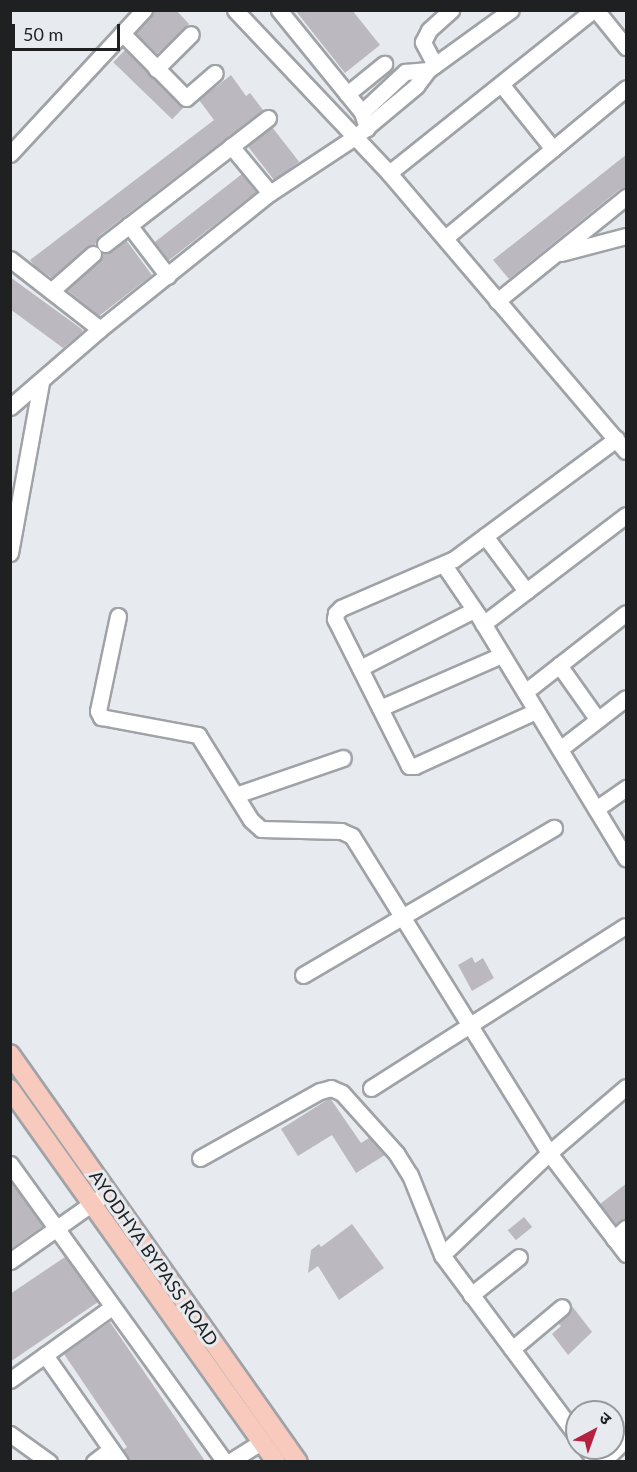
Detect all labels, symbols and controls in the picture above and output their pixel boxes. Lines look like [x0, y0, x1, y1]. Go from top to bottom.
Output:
scale bar [15, 12, 123, 50]
text: 50 m [23, 23, 63, 45]
street label: AYODHYA BYPASS ROAD [85, 1166, 223, 1350]
north arrow [565, 1400, 625, 1460]
text: उ [596, 1407, 616, 1428]

